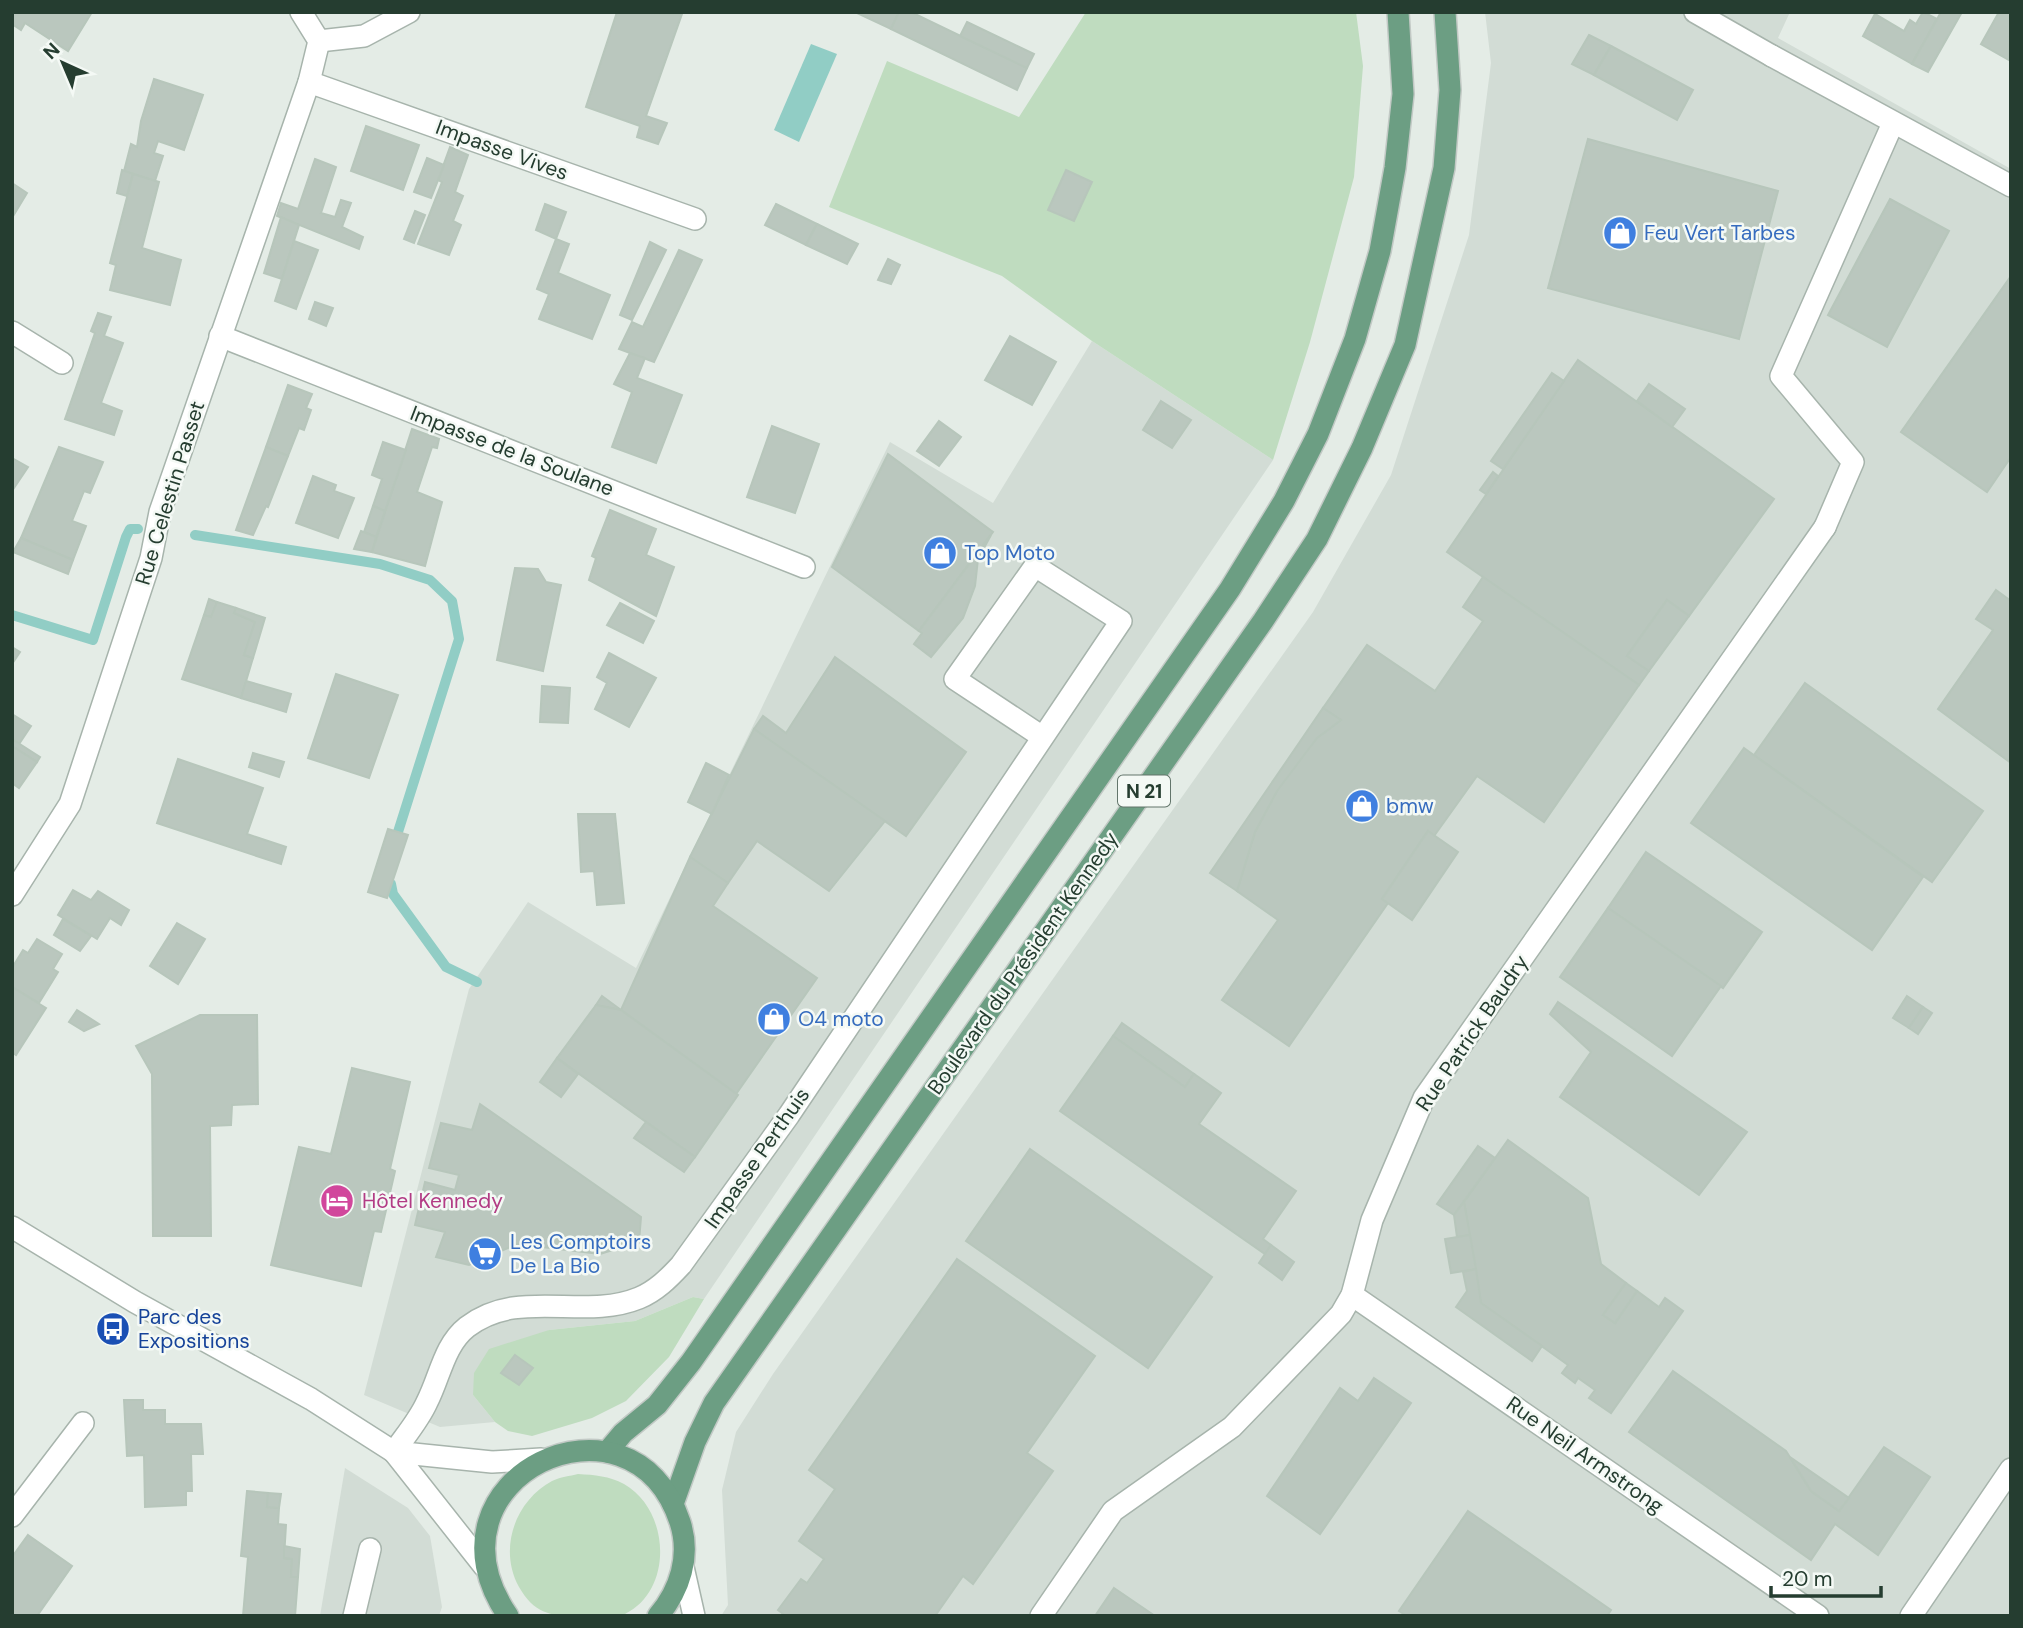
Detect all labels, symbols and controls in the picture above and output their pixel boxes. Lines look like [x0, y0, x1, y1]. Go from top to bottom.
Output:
north arrow [28, 28, 98, 98]
text: N [38, 37, 65, 65]
street label: Impasse Vives [432, 113, 572, 187]
shop icon: Feu Vert Tarbes [1601, 214, 1639, 252]
place label: Feu Vert Tarbes [1644, 219, 1796, 247]
street label: Rue Celestin Passet [129, 398, 211, 588]
street label: Impasse de la Soulane [406, 399, 618, 503]
shop icon: Top Moto [921, 534, 959, 572]
place label: Top Moto [964, 539, 1055, 567]
road number: N 21 [1118, 776, 1170, 806]
shop icon: bmw [1343, 787, 1381, 825]
place label: bmw [1386, 792, 1434, 820]
street label: Boulevard du Président Kennedy [921, 826, 1125, 1100]
street label: Rue Patrick Baudry [1409, 949, 1535, 1117]
shop icon: O4 moto [755, 1000, 793, 1038]
place label: O4 moto [798, 1005, 884, 1033]
street label: Impasse Perthuis [698, 1082, 816, 1234]
hotel icon: Hôtel Kennedy [318, 1182, 356, 1220]
place label: Hôtel Kennedy [362, 1187, 503, 1215]
place label: Les Comptoirs De La Bio [510, 1228, 651, 1280]
supermarket icon: Les Comptoirs De La Bio [466, 1235, 504, 1273]
place label: Parc des Expositions [138, 1303, 250, 1355]
bus stop icon: Parc des Expositions [94, 1310, 132, 1348]
street label: Rue Neil Armstrong [1501, 1390, 1669, 1520]
scale bar [1771, 1554, 1881, 1598]
text: 20 m [1782, 1565, 1833, 1593]

